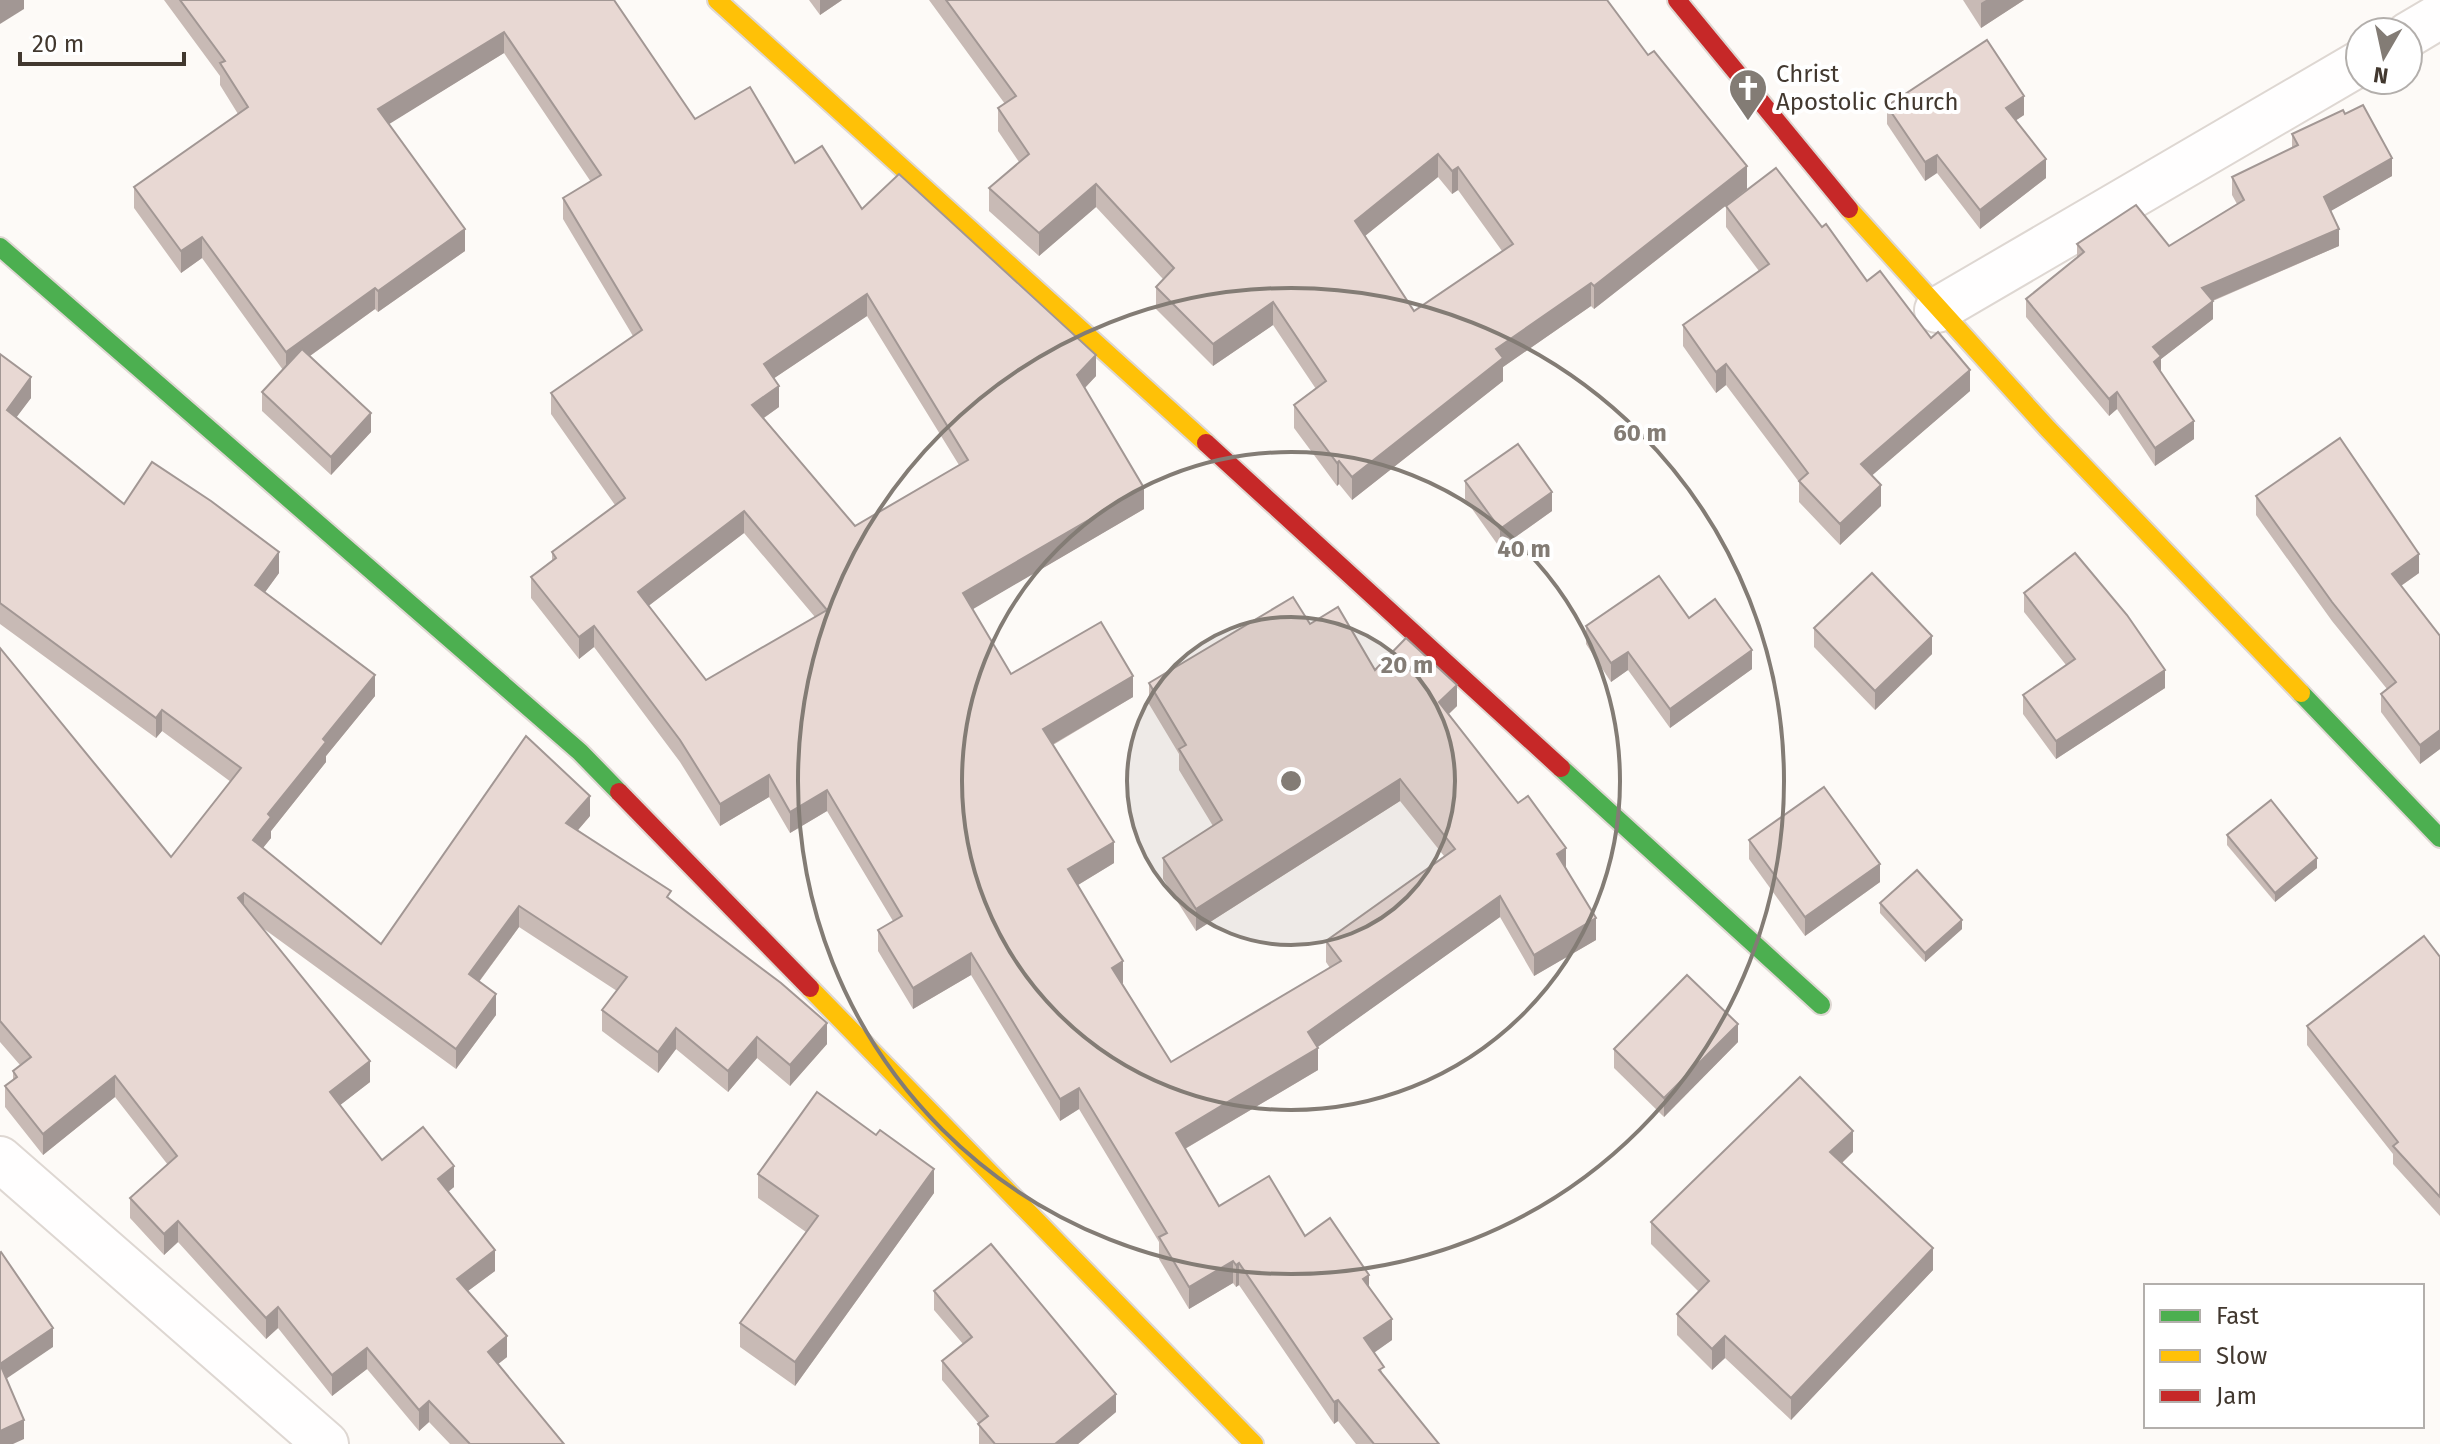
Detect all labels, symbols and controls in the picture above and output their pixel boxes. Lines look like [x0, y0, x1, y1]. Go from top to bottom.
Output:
scale bar [20, 16, 184, 66]
north arrow [2344, 16, 2424, 96]
text: 20 m [32, 30, 84, 58]
place label: Christ Apostolic Church [1776, 60, 1959, 116]
text: N [2372, 61, 2390, 90]
church icon: Christ Apostolic Church [1727, 67, 1769, 122]
text: 60 m [1613, 419, 1667, 447]
text: 40 m [1497, 535, 1551, 563]
text: 20 m [1381, 651, 1433, 679]
centre of rings [1277, 767, 1305, 795]
legend [2144, 1284, 2424, 1428]
text: Fast [2216, 1302, 2259, 1330]
text: Slow [2216, 1342, 2267, 1370]
text: Jam [2216, 1382, 2257, 1410]

